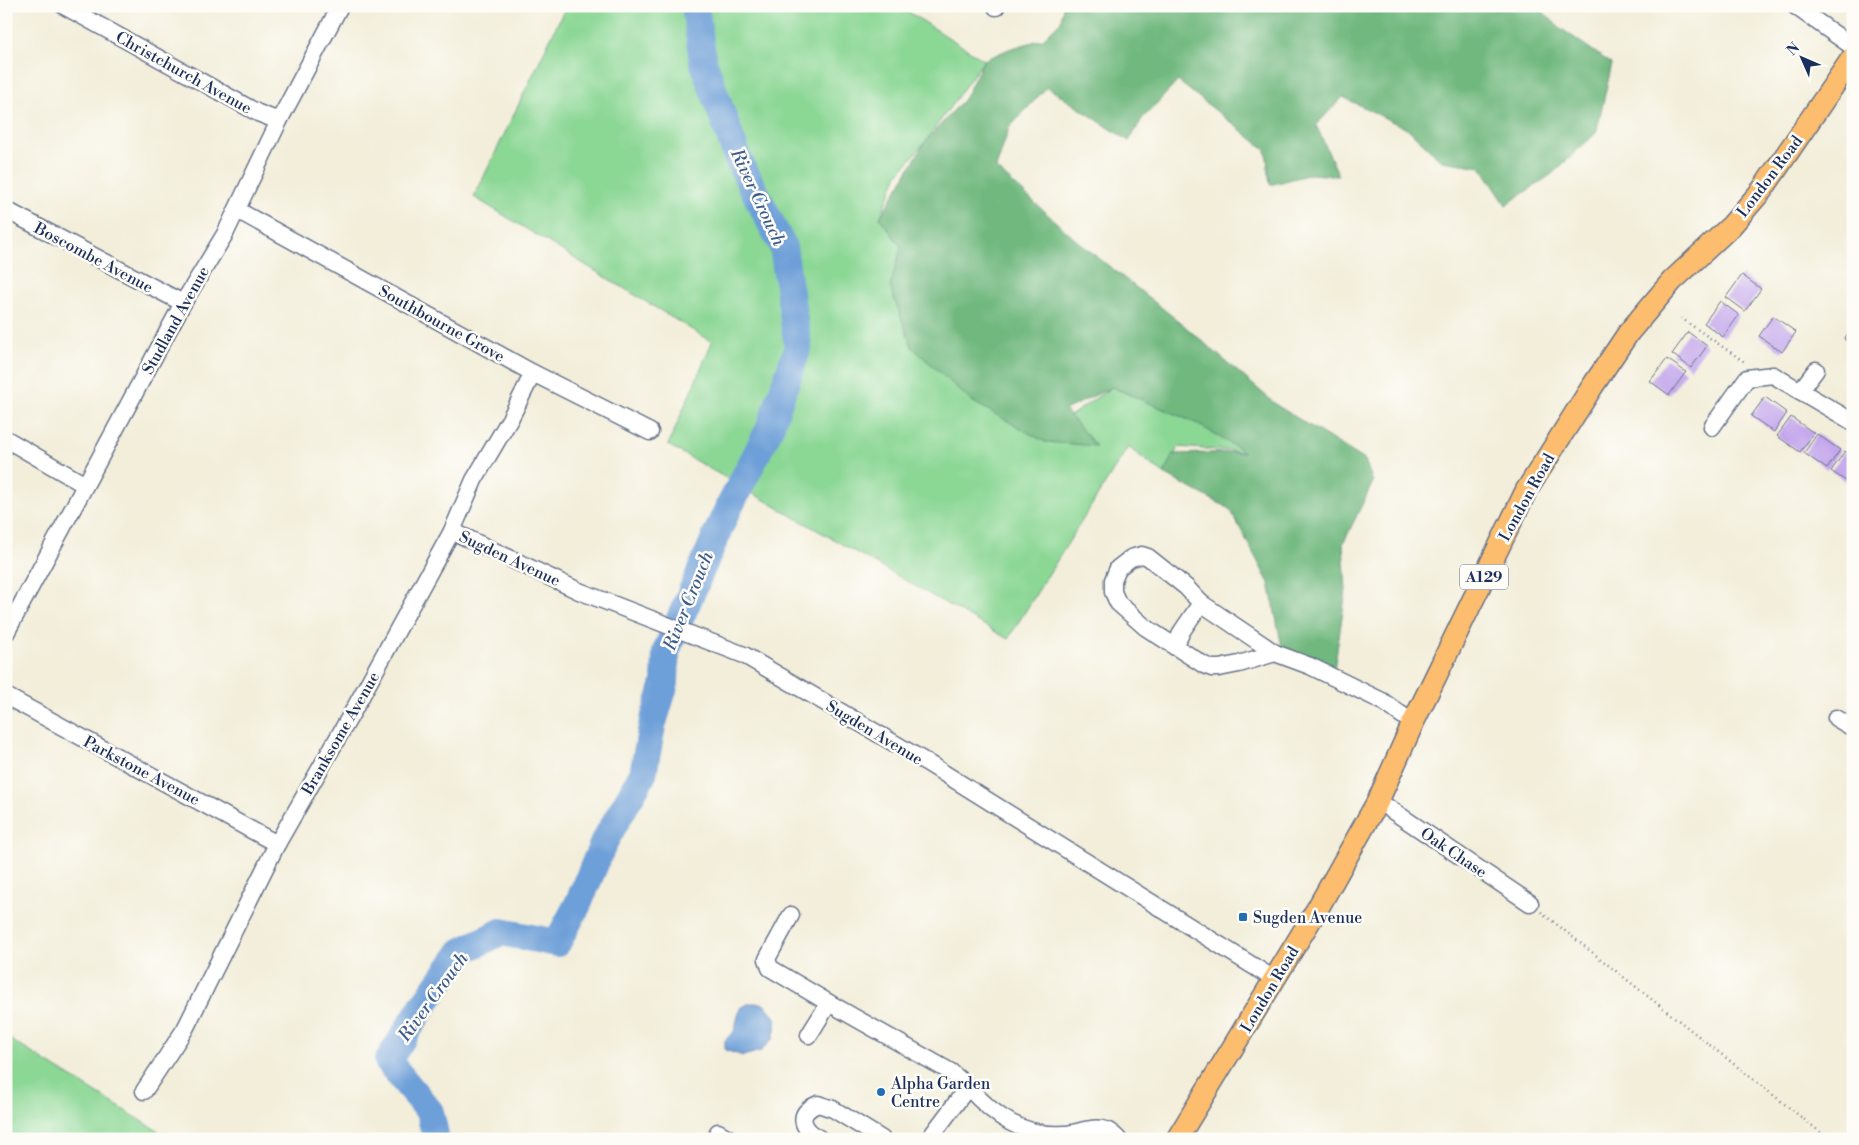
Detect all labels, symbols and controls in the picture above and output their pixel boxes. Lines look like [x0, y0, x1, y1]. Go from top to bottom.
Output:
street label: Christchurch Avenue [112, 27, 255, 119]
north arrow [1776, 32, 1826, 82]
text: N [1783, 39, 1804, 60]
street label: London Road [1733, 132, 1807, 221]
water label: River Crouch [725, 144, 790, 250]
street label: Boscombe Avenue [30, 218, 156, 298]
street label: Studland Avenue [138, 263, 214, 378]
street label: Southbourne Grove [375, 281, 508, 367]
street label: London Road [1495, 450, 1559, 545]
street label: Sugden Avenue [456, 527, 563, 591]
water label: River Crouch [658, 547, 719, 655]
road number: A129 [1460, 564, 1508, 590]
street label: Branksome Avenue [297, 668, 384, 799]
street label: Sugden Avenue [822, 696, 926, 770]
street label: Parkstone Avenue [80, 732, 203, 810]
street label: Oak Chase [1416, 823, 1491, 882]
place label: Sugden Avenue [1253, 908, 1362, 928]
marker: Sugden Avenue [1237, 911, 1249, 923]
street label: London Road [1236, 943, 1303, 1036]
water label: River Crouch [393, 947, 474, 1047]
place label: Alpha Garden Centre [890, 1074, 991, 1112]
marker: Alpha Garden Centre [875, 1086, 887, 1098]

